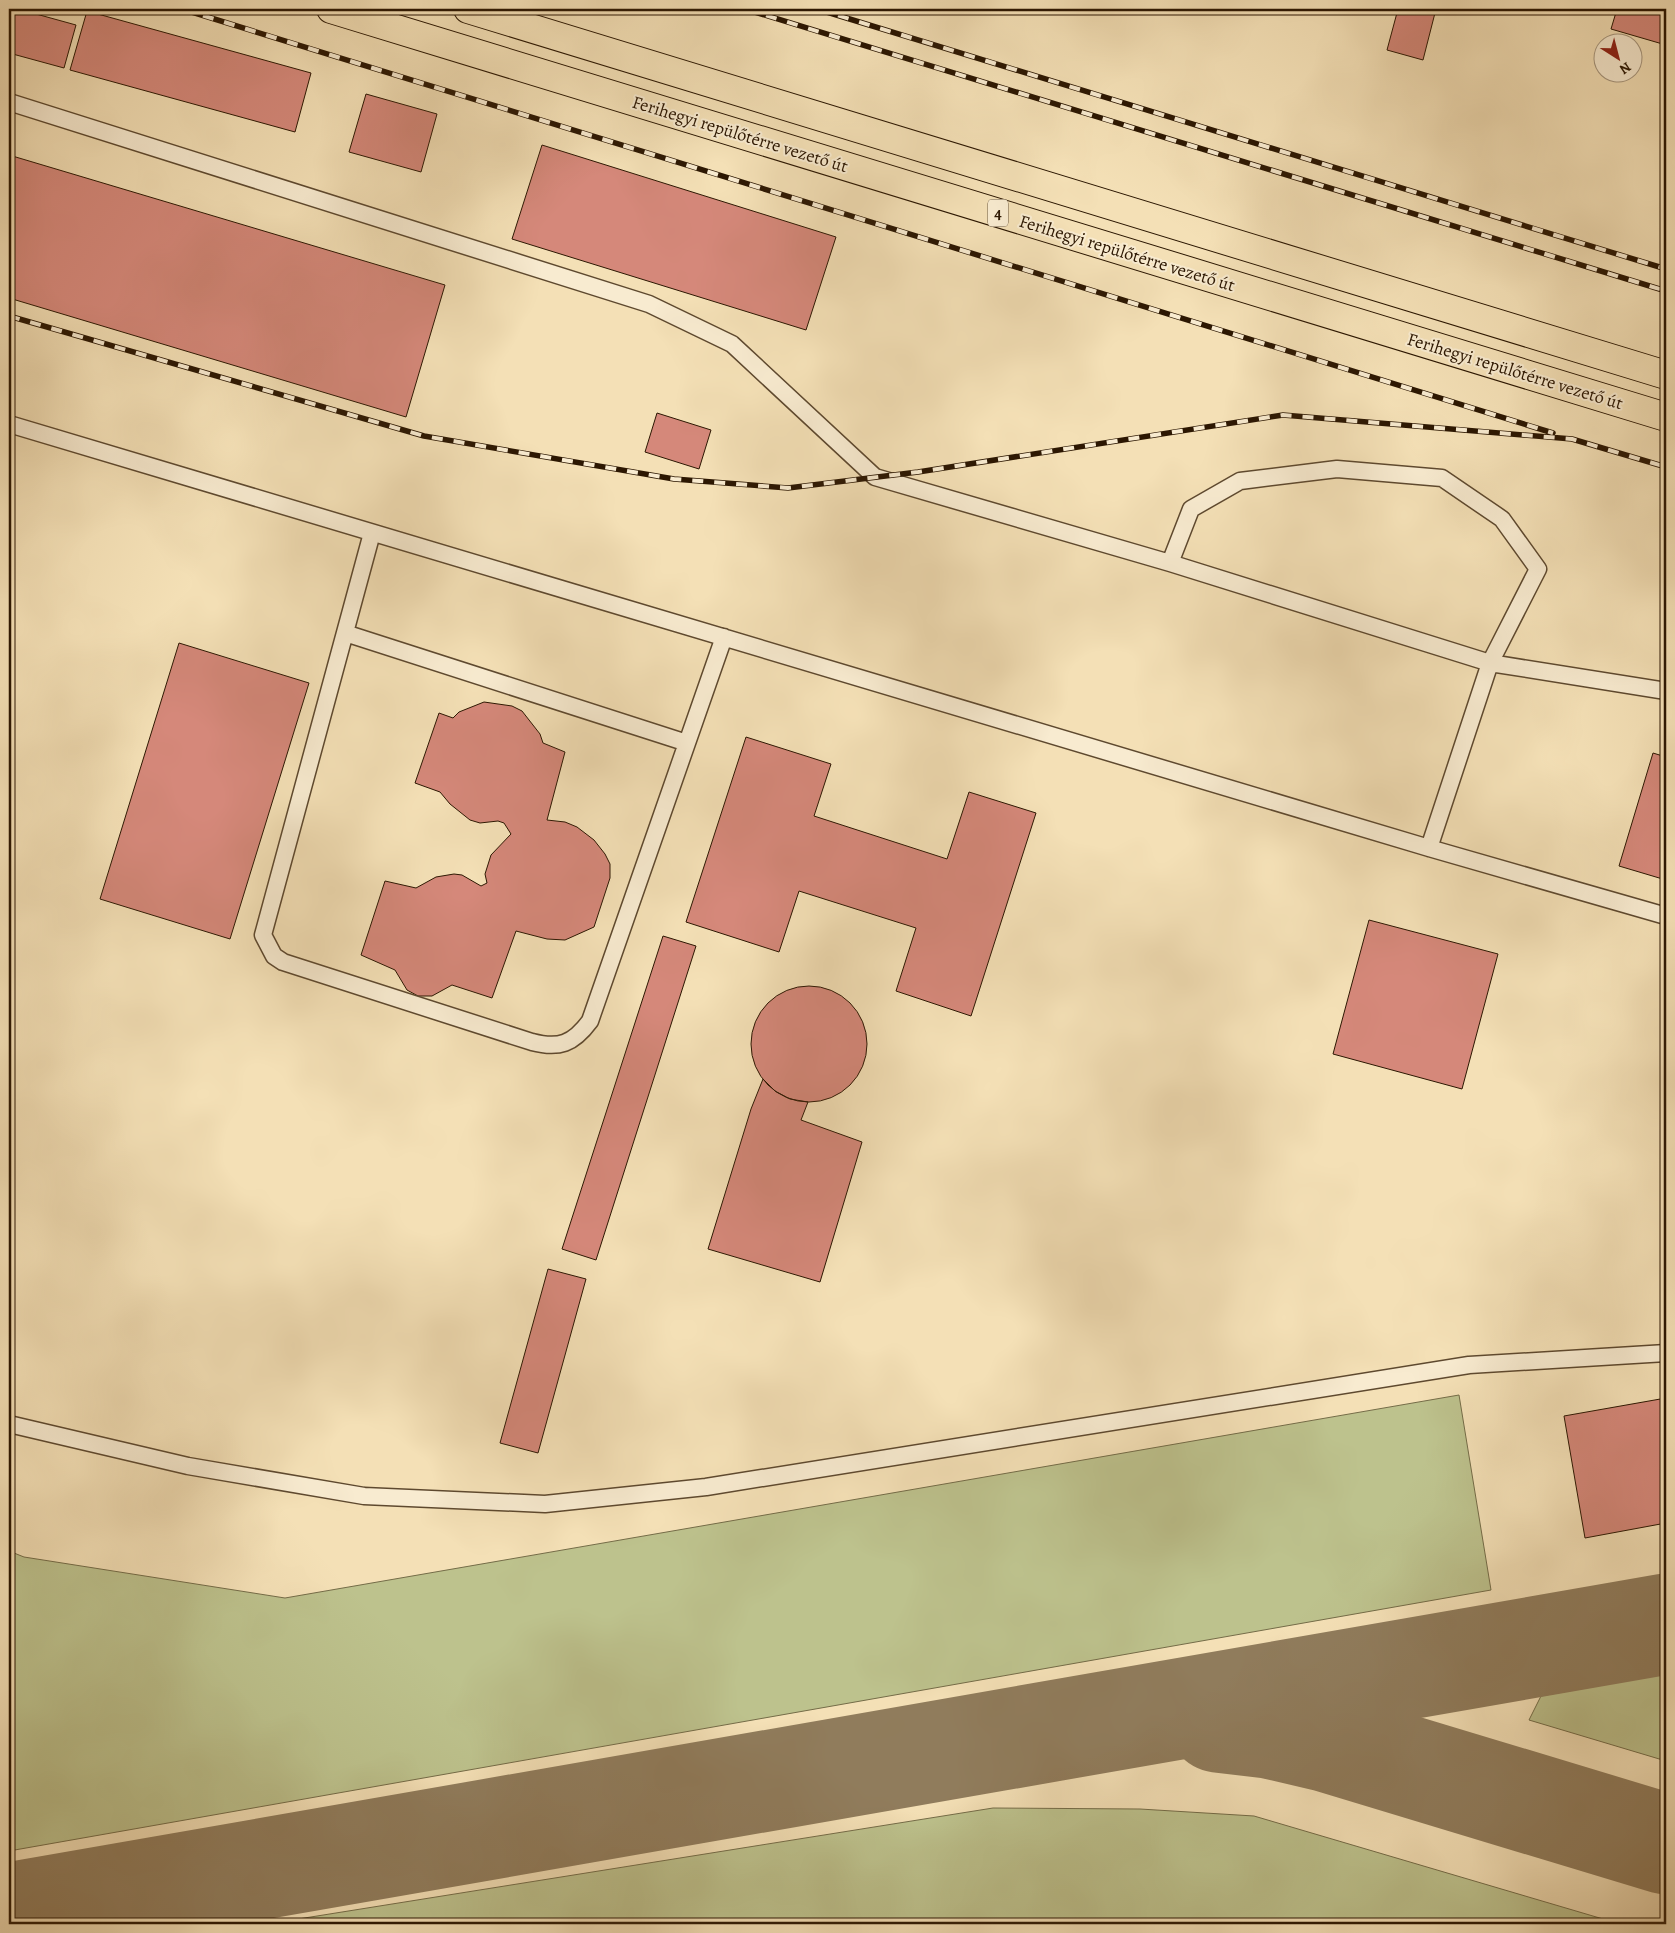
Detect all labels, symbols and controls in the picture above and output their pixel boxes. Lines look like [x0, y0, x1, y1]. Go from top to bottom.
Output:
north arrow [1592, 32, 1642, 82]
text: N [1616, 57, 1635, 79]
street label: Ferihegyi repülőtérre vezető út [629, 90, 851, 178]
road number: 4 [988, 200, 1008, 227]
street label: Ferihegyi repülőtérre vezető út [1016, 209, 1238, 297]
street label: Ferihegyi repülőtérre vezető út [1404, 327, 1626, 415]

